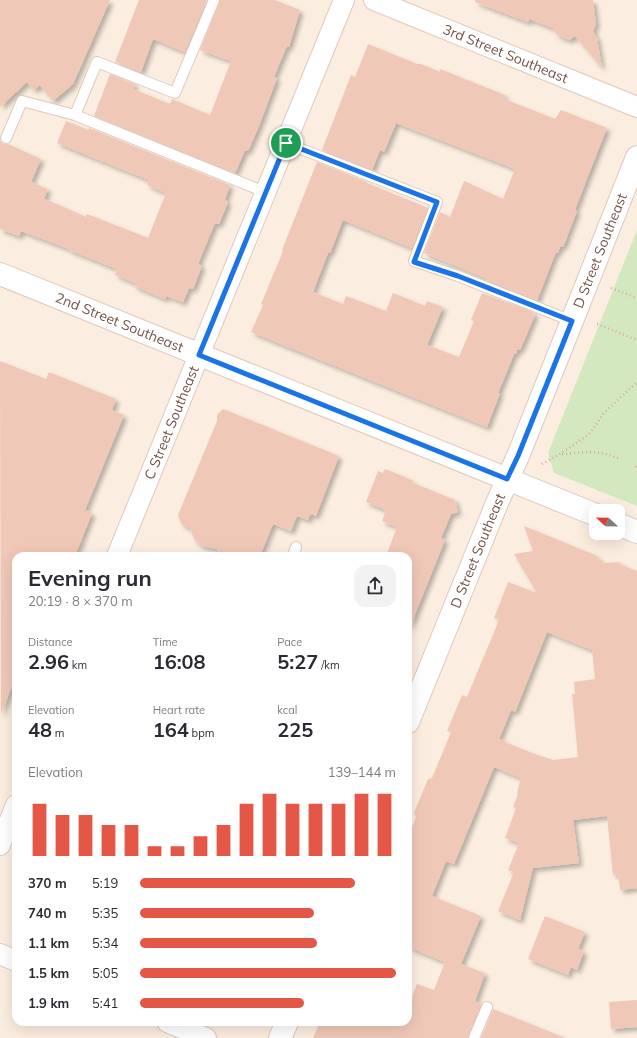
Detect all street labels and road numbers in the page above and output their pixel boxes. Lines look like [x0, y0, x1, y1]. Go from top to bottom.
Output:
street label: 3rd Street Southeast [440, 20, 571, 87]
street label: D Street Southeast [569, 190, 631, 311]
street label: 2nd Street Southeast [53, 288, 186, 356]
street label: C Street Southeast [140, 363, 203, 482]
street label: D Street Southeast [446, 490, 509, 611]

